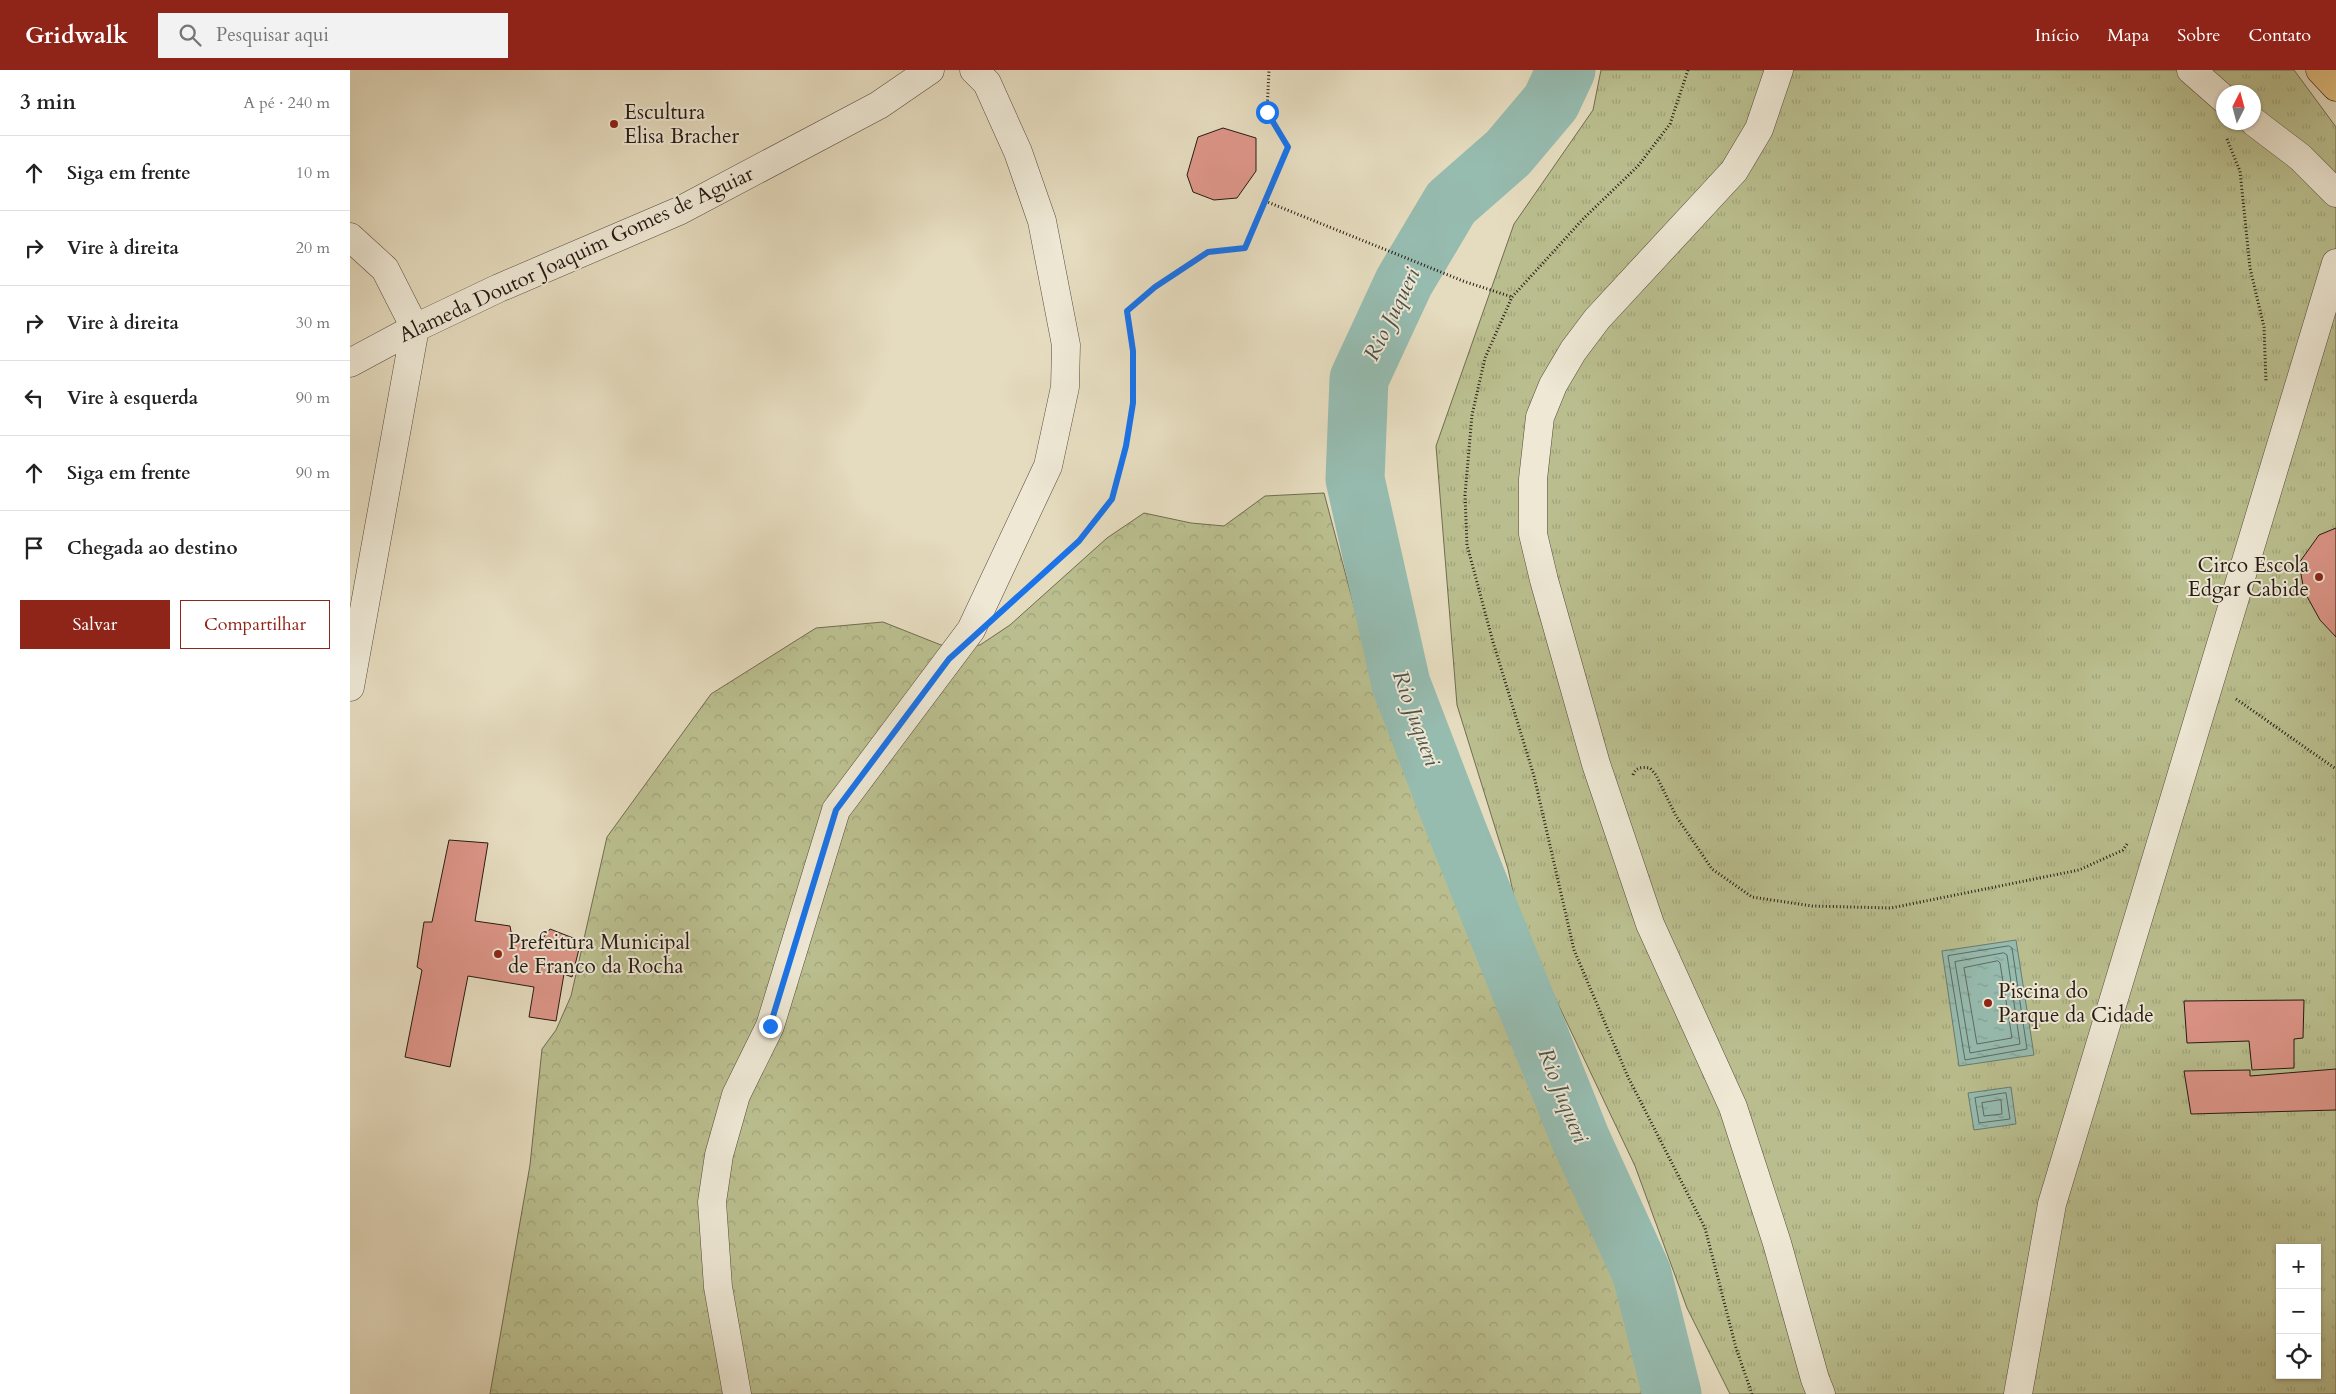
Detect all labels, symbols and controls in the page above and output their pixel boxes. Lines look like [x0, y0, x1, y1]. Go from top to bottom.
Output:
search box [158, 13, 508, 58]
text: Gridwalk [25, 19, 128, 52]
icon: search [176, 21, 204, 49]
text: Pesquisar aqui [216, 22, 329, 48]
text: Início [2035, 23, 2079, 48]
text: Mapa [2107, 23, 2149, 48]
text: Sobre [2177, 23, 2220, 48]
text: Contato [2248, 23, 2311, 48]
north arrow [2216, 85, 2261, 130]
text: 3 min [20, 88, 76, 117]
text: A pé · 240 m [243, 92, 330, 114]
place label: Escultura Elisa Bracher [624, 98, 740, 151]
route start [1256, 101, 1279, 124]
marker: Escultura Elisa Bracher [608, 118, 620, 130]
icon: ahead [20, 159, 48, 187]
street label: Alameda Doutor Joaquim Gomes de Aguiar [394, 159, 759, 350]
text: Siga em frente [67, 160, 191, 186]
text: 10 m [296, 162, 330, 184]
icon: right [20, 234, 48, 262]
text: Vire à direita [67, 235, 179, 261]
text: 20 m [296, 237, 330, 259]
water label: Rio Juqueri [1357, 262, 1428, 366]
icon: right [20, 309, 48, 337]
text: Vire à direita [67, 310, 179, 336]
text: 30 m [296, 312, 330, 334]
icon: left [20, 384, 48, 412]
text: Vire à esquerda [67, 385, 198, 411]
text: 90 m [296, 387, 330, 409]
icon: ahead [20, 459, 48, 487]
text: Siga em frente [67, 460, 191, 486]
text: 90 m [296, 462, 330, 484]
icon: arrive [20, 534, 48, 562]
text: Chegada ao destino [67, 535, 238, 561]
place label: Circo Escola Edgar Cabide [2188, 551, 2309, 604]
marker: Circo Escola Edgar Cabide [2313, 571, 2325, 583]
button: Salvar [20, 600, 170, 649]
button: Compartilhar [180, 600, 330, 649]
water label: Rio Juqueri [1385, 666, 1448, 771]
place label: Prefeitura Municipal de Franco da Rocha [508, 928, 690, 981]
marker: Prefeitura Municipal de Franco da Rocha [492, 948, 504, 960]
place label: Piscina do Parque da Cidade [1998, 977, 2154, 1030]
marker: Piscina do Parque da Cidade [1982, 997, 1994, 1009]
route end [759, 1015, 782, 1038]
water label: Rio Juqueri [1530, 1044, 1596, 1148]
map controls [2276, 1244, 2321, 1379]
button: + [2276, 1244, 2321, 1289]
button: − [2276, 1289, 2321, 1334]
button: locate [2276, 1334, 2321, 1379]

